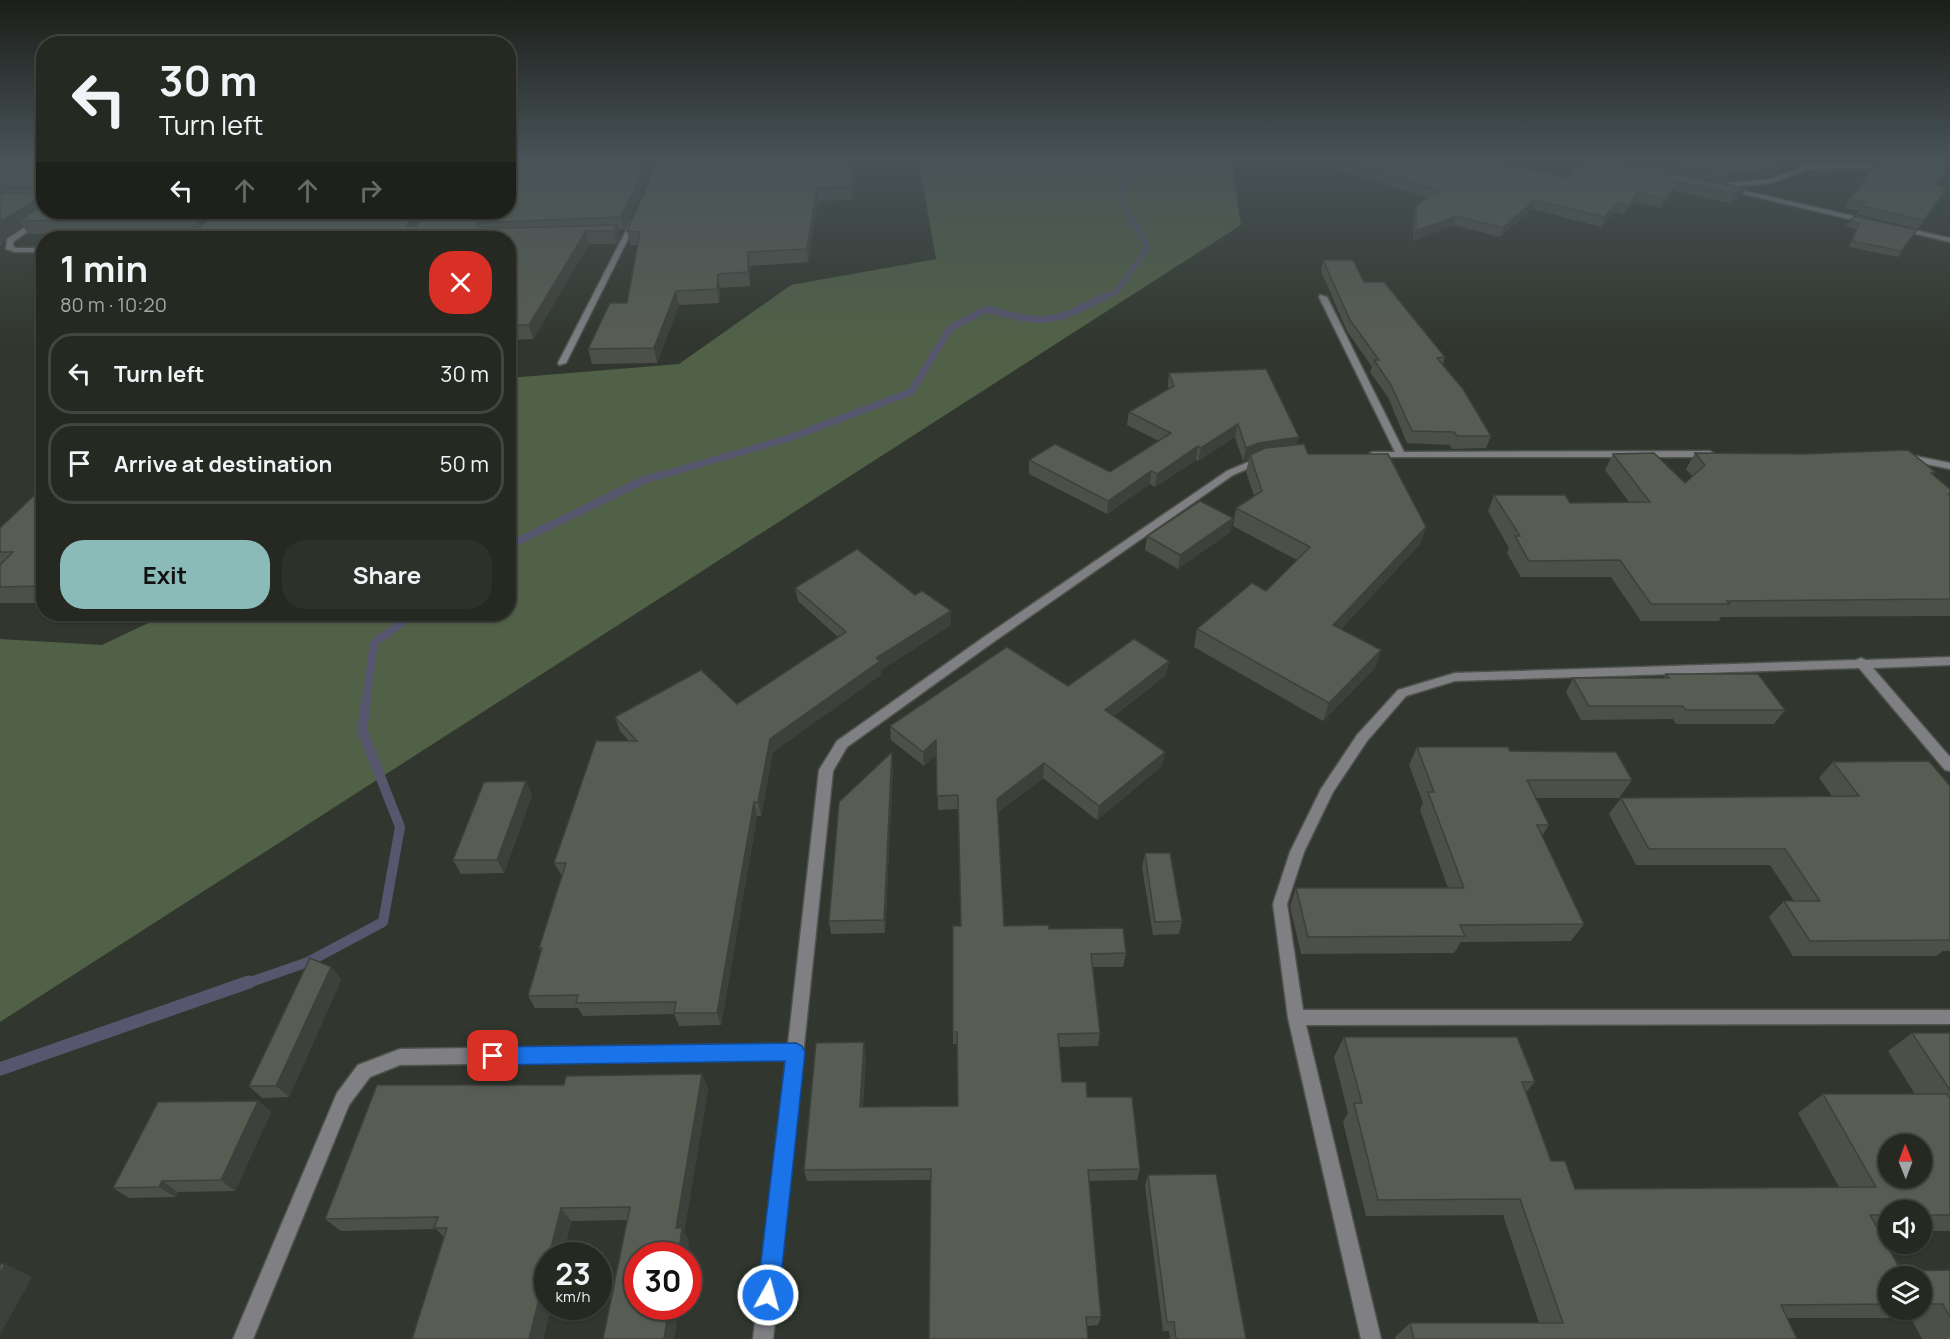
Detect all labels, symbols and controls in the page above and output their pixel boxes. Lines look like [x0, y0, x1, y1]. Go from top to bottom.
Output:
text: 30 m [159, 51, 257, 109]
icon: left [60, 60, 138, 138]
text: Turn left [159, 106, 263, 143]
icon: left [165, 174, 198, 207]
icon: ahead [228, 174, 261, 207]
icon: ahead [291, 174, 324, 207]
icon: right [354, 174, 387, 207]
text: 1 min [60, 244, 148, 293]
button: close [429, 251, 492, 314]
text: 80 m · 10:20 [60, 291, 167, 318]
icon: left [63, 357, 96, 390]
text: Turn left [114, 359, 204, 389]
text: 30 m [440, 359, 489, 389]
icon: arrive [63, 447, 96, 480]
text: Arrive at destination [114, 449, 332, 479]
text: 50 m [440, 449, 489, 479]
button: Exit [60, 540, 270, 609]
button: Share [282, 540, 492, 609]
pin [467, 1030, 518, 1081]
icon: arrive [476, 1039, 509, 1072]
north arrow [1878, 1134, 1932, 1188]
map controls [1878, 1134, 1932, 1320]
button: sound [1878, 1200, 1932, 1254]
speed limit sign: 30 [624, 1242, 702, 1320]
text: 23 [555, 1253, 591, 1294]
position arrow [736, 1263, 800, 1327]
button: layers [1878, 1266, 1932, 1320]
text: km/h [556, 1286, 590, 1307]

